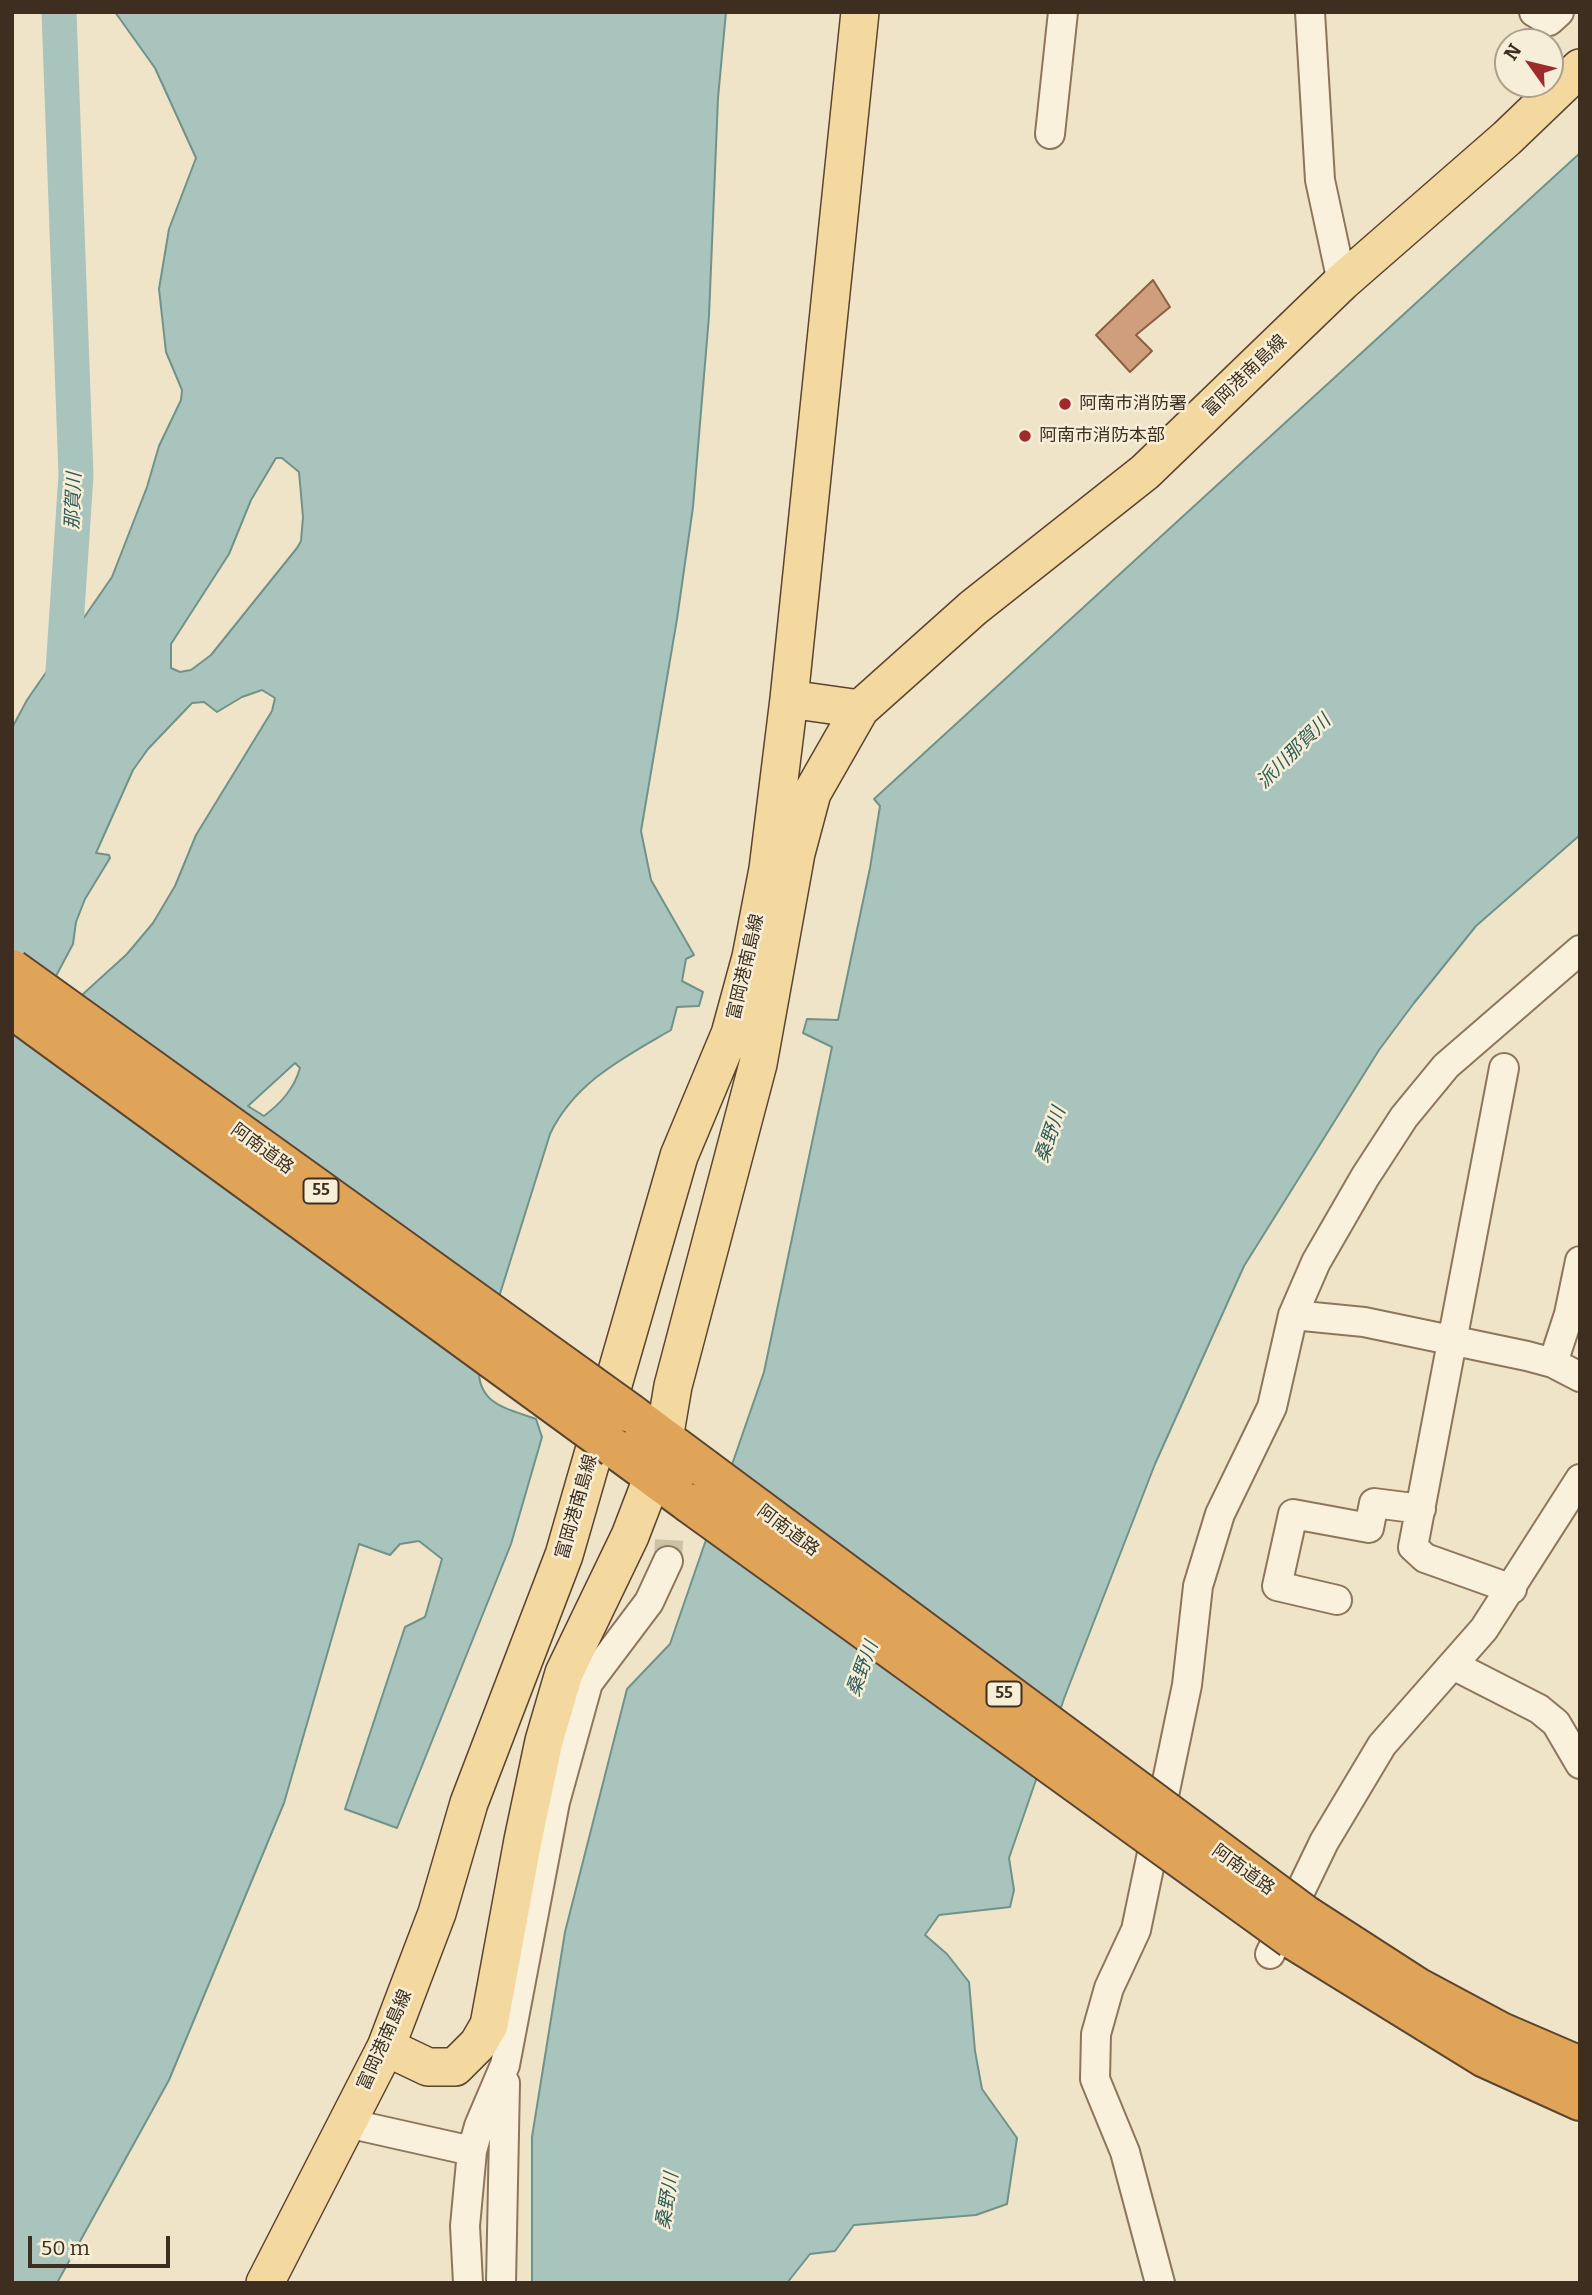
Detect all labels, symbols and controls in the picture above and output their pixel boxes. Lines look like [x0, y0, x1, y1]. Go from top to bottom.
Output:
north arrow [1494, 28, 1564, 98]
text: N [1499, 40, 1526, 65]
street label: 富岡港南島線 [1199, 331, 1291, 421]
place label: 阿南市消防署 [1079, 393, 1187, 415]
marker: 阿南市消防署 [1057, 396, 1073, 412]
place label: 阿南市消防本部 [1039, 425, 1165, 447]
marker: 阿南市消防本部 [1017, 428, 1033, 444]
water label: 那賀川 [62, 472, 86, 530]
water label: 派川那賀川 [1252, 710, 1336, 794]
street label: 富岡港南島線 [723, 912, 769, 1022]
water label: 桑野川 [1031, 1104, 1071, 1166]
street label: 阿南道路 [227, 1119, 297, 1179]
road number: 55 [304, 1178, 338, 1204]
street label: 富岡港南島線 [552, 1452, 602, 1562]
street label: 阿南道路 [753, 1501, 823, 1561]
water label: 桑野川 [843, 1638, 883, 1700]
road number: 55 [986, 1682, 1021, 1706]
street label: 阿南道路 [1208, 1840, 1278, 1900]
street label: 富岡港南島線 [353, 1986, 417, 2094]
water label: 桑野川 [652, 2171, 684, 2231]
scale bar [32, 2222, 173, 2266]
text: 50 m [41, 2235, 90, 2261]

